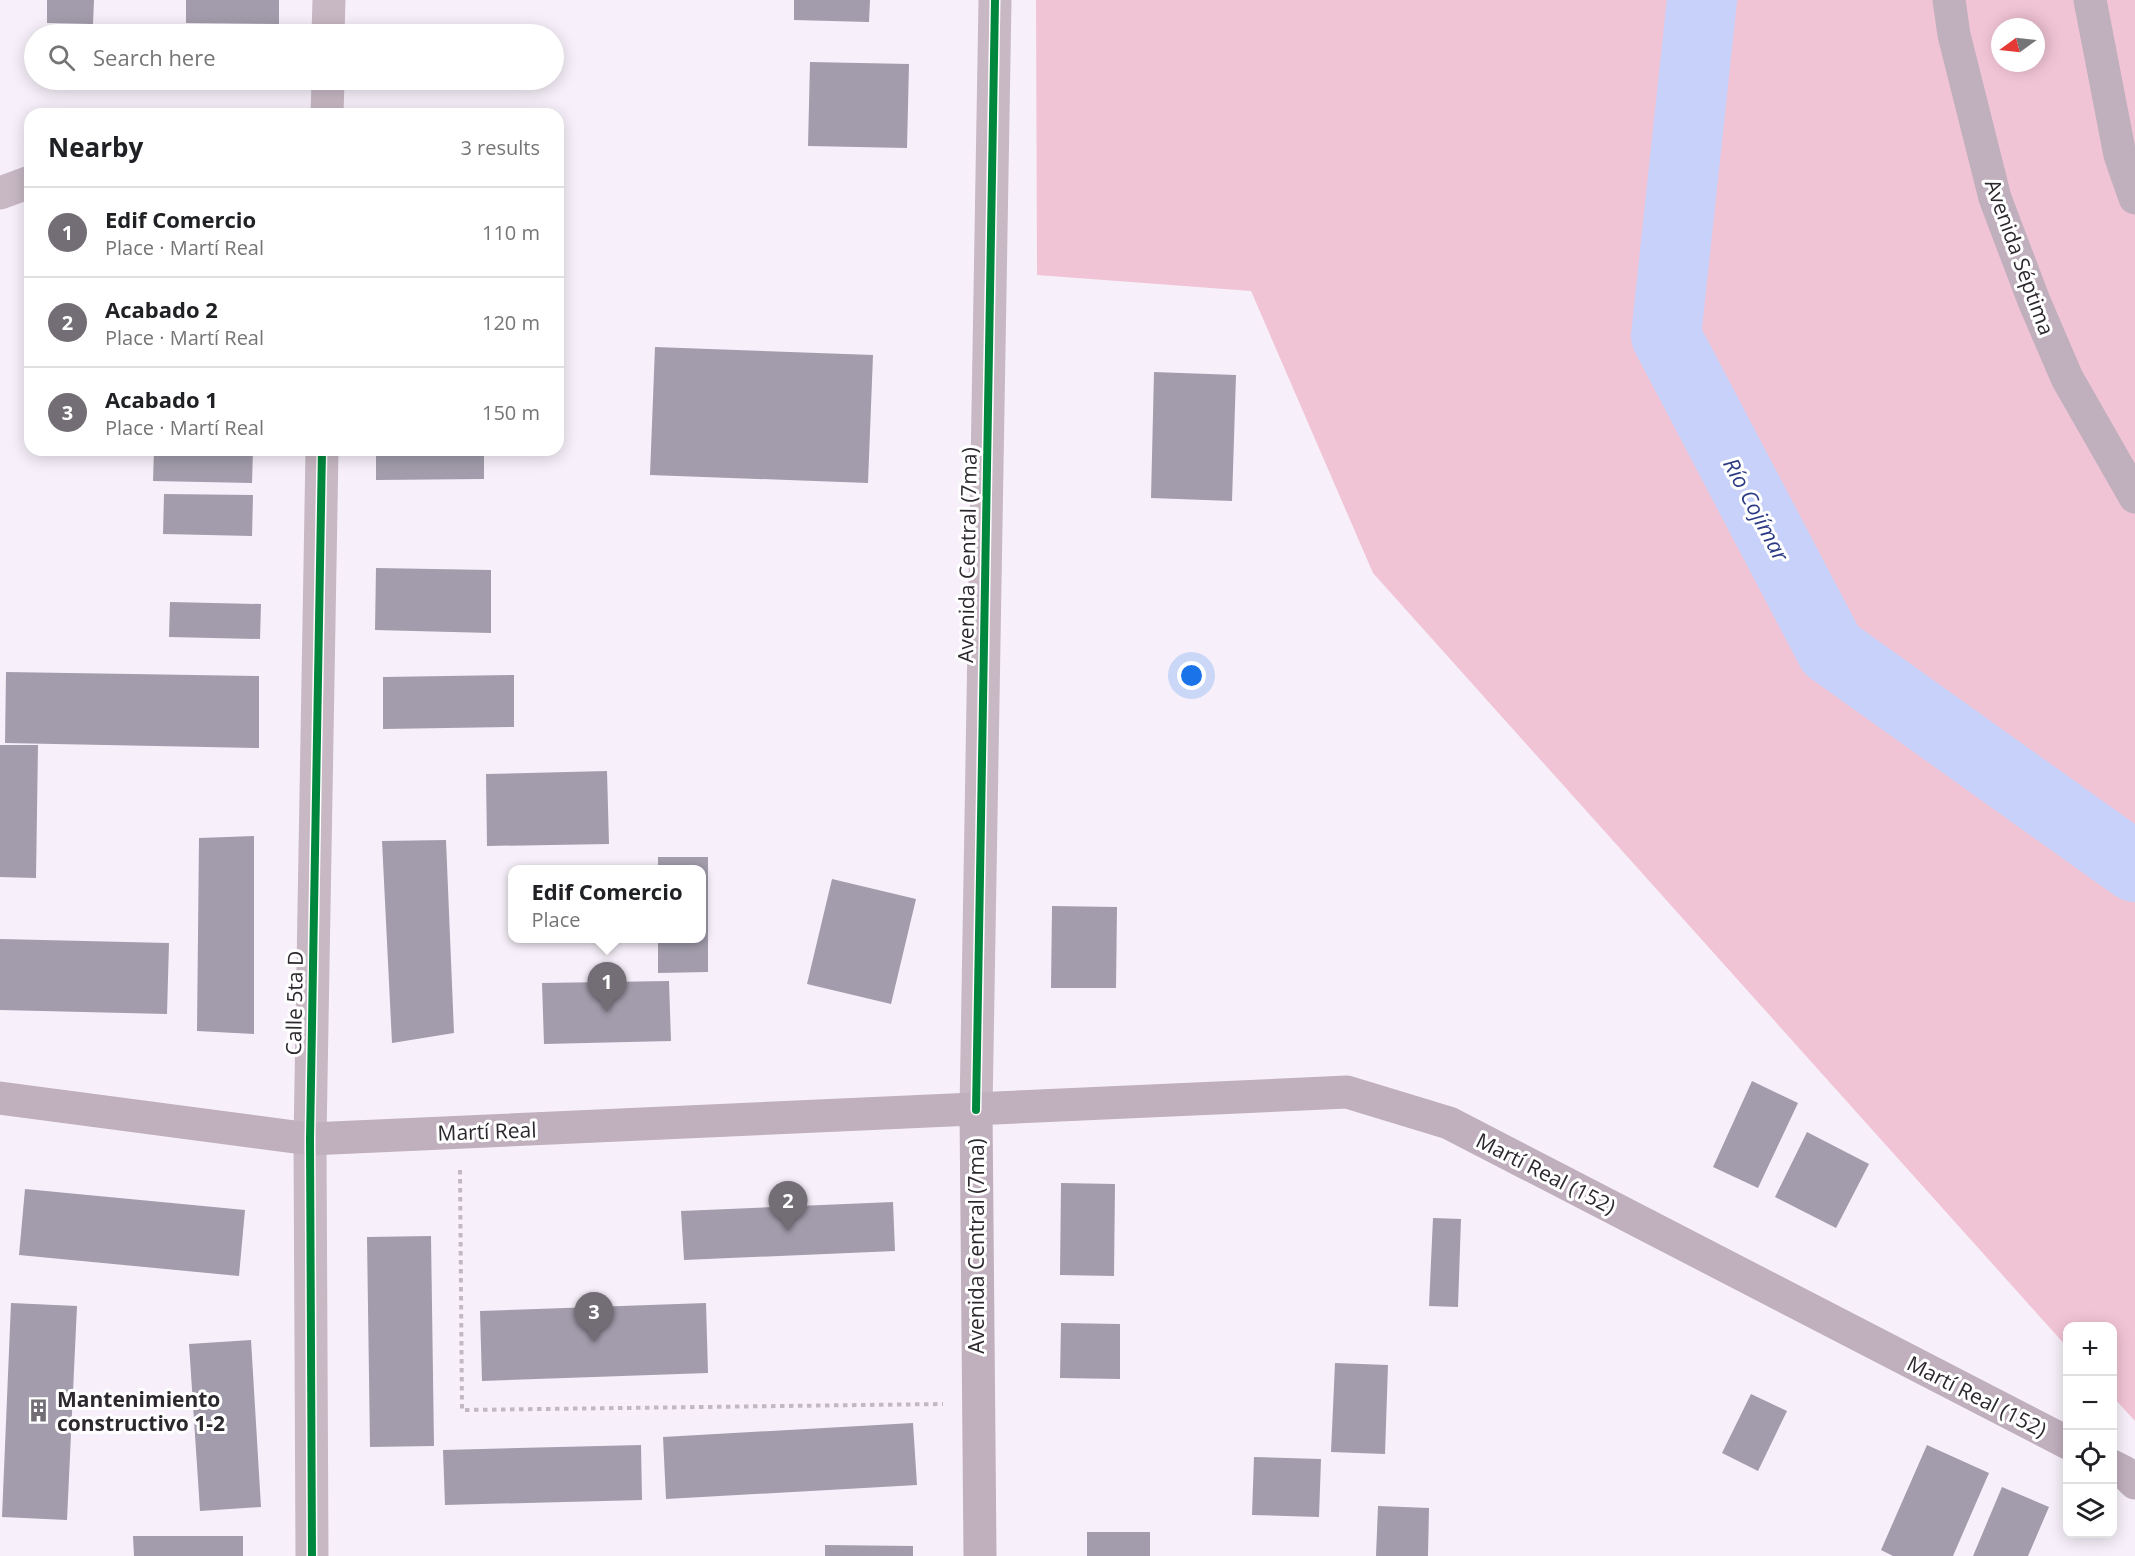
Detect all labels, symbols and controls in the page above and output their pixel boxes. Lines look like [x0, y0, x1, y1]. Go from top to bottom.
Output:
north arrow [1991, 18, 2045, 72]
search box [24, 24, 564, 90]
icon: search [45, 41, 78, 74]
text: Search here [93, 42, 216, 72]
text: Nearby [48, 129, 143, 165]
text: 3 results [460, 134, 540, 161]
street label: Avenida Séptima [1979, 175, 2061, 339]
text: Edif Comercio [105, 204, 256, 234]
text: 1 [62, 219, 73, 246]
text: 110 m [482, 219, 540, 246]
text: Place · Martí Real [105, 234, 264, 261]
text: Acabado 2 [105, 294, 218, 324]
text: 2 [62, 309, 73, 336]
text: 120 m [482, 309, 540, 336]
text: Place · Martí Real [105, 324, 264, 351]
text: Acabado 1 [105, 384, 218, 414]
text: 3 [62, 399, 73, 426]
text: 150 m [482, 399, 540, 426]
text: Place · Martí Real [105, 414, 264, 441]
street label: Avenida Central (7ma) [951, 447, 983, 663]
water label: Río Cojímar [1717, 452, 1797, 567]
your location [1177, 661, 1206, 690]
popup [508, 865, 706, 943]
text: Edif Comercio [531, 876, 683, 906]
text: Place [531, 906, 580, 933]
street label: Calle 5ta D [279, 950, 309, 1056]
pin: 1 [588, 962, 626, 1012]
street label: Martí Real [437, 1115, 537, 1147]
street label: Martí Real (152) [1471, 1126, 1621, 1220]
street label: Avenida Central (7ma) [962, 1138, 990, 1354]
pin: 2 [768, 1182, 808, 1231]
pin: 3 [574, 1292, 614, 1342]
map controls [2063, 1322, 2117, 1538]
button: + [2063, 1322, 2117, 1376]
street label: Martí Real (152) [1902, 1349, 2052, 1443]
button: − [2063, 1376, 2117, 1430]
place label: Mantenimiento constructivo 1-2 [57, 1385, 225, 1437]
building icon: Mantenimiento constructivo 1-2 [26, 1398, 52, 1424]
button: locate [2063, 1430, 2117, 1484]
button: layers [2063, 1484, 2117, 1538]

